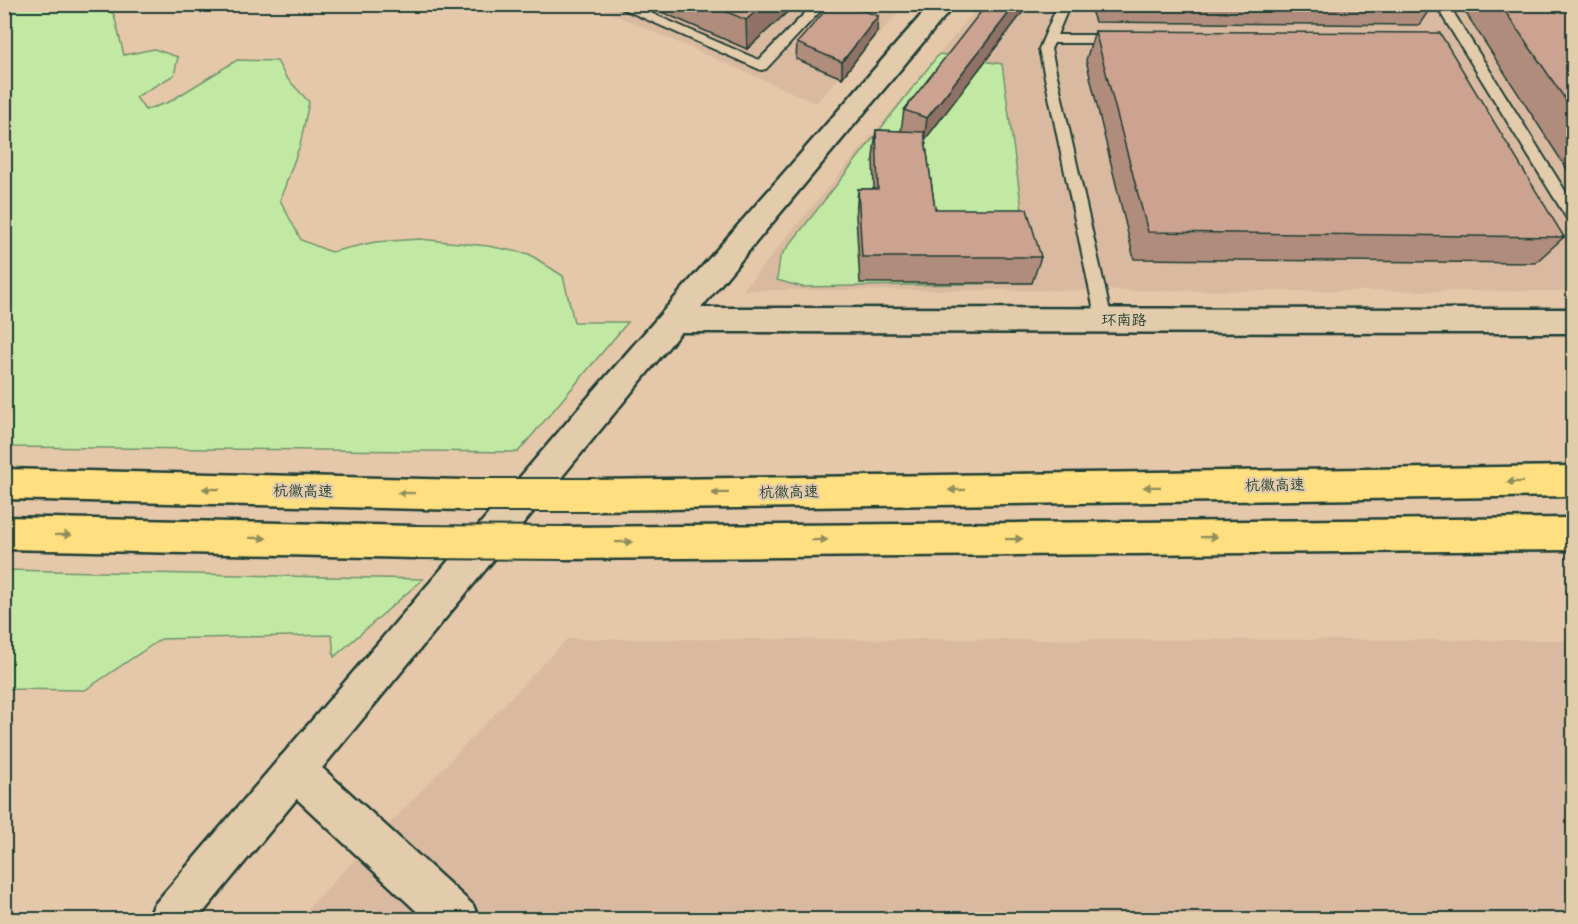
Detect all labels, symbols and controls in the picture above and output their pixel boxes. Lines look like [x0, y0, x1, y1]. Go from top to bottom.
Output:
street label: 环南路 [1101, 310, 1147, 329]
street label: 杭徽高速 [1245, 474, 1305, 495]
one-way arrow [1506, 477, 1525, 487]
street label: 杭徽高速 [273, 480, 333, 501]
street label: 杭徽高速 [759, 481, 819, 502]
one-way arrow [1143, 482, 1162, 492]
one-way arrow [201, 484, 220, 494]
one-way arrow [948, 485, 967, 494]
one-way arrow [711, 488, 730, 498]
one-way arrow [396, 489, 415, 498]
one-way arrow [53, 530, 72, 539]
one-way arrow [1199, 532, 1218, 542]
one-way arrow [248, 534, 267, 543]
one-way arrow [1004, 534, 1023, 544]
one-way arrow [809, 536, 828, 545]
one-way arrow [614, 537, 633, 547]

